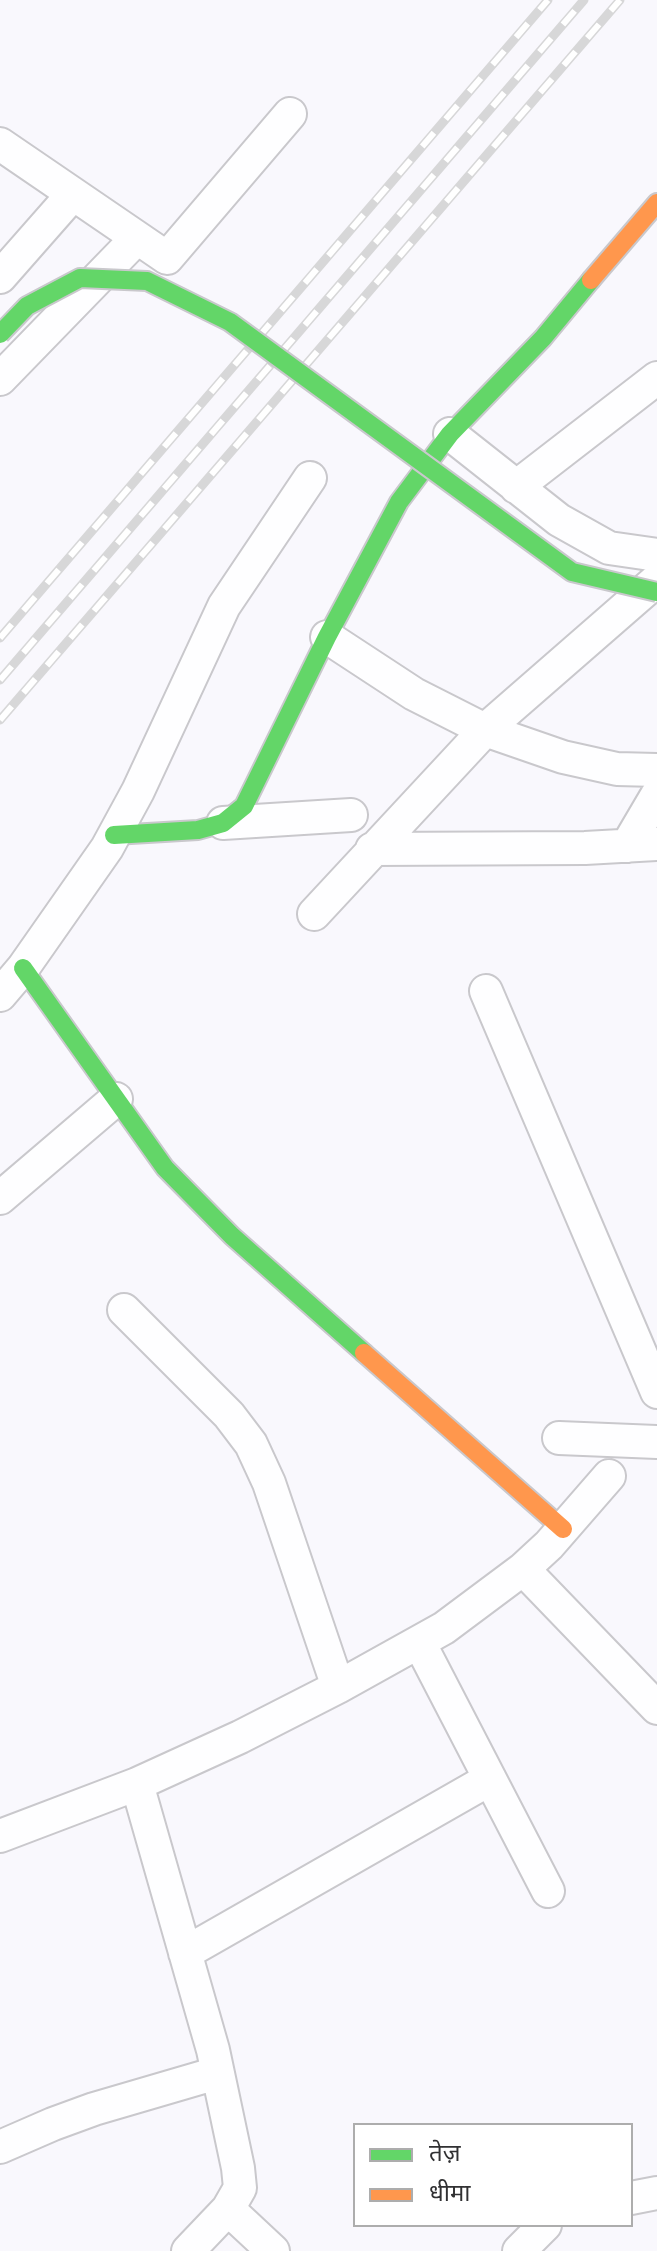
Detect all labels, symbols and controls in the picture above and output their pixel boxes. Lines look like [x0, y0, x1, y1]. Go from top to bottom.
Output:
legend [353, 2123, 633, 2227]
text: तेज़ [429, 2139, 461, 2166]
text: धीमा [429, 2179, 471, 2206]

